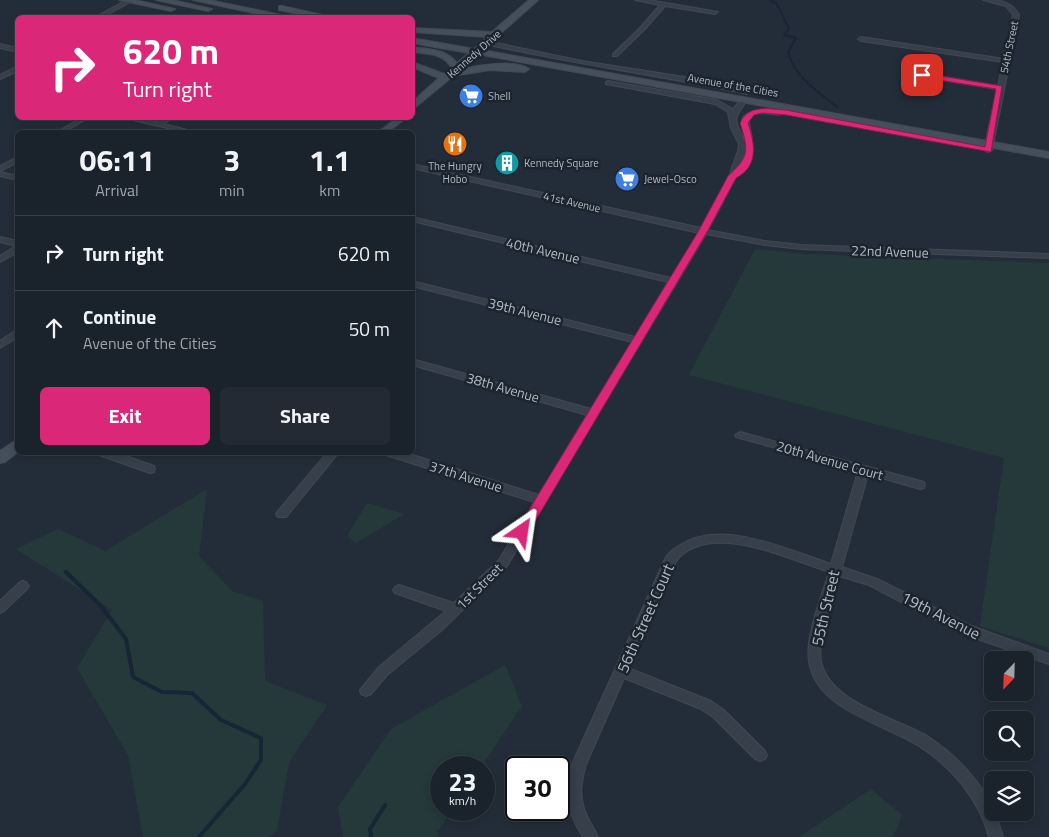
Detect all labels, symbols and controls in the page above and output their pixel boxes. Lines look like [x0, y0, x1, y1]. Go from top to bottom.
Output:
street label: 54th Street [996, 19, 1022, 75]
text: 620 m [123, 24, 219, 78]
street label: Kennedy Drive [444, 26, 505, 82]
icon: right [40, 35, 105, 100]
pin [901, 54, 943, 96]
icon: arrive [908, 61, 936, 89]
street label: Avenue of the Cities [686, 69, 780, 101]
text: Turn right [123, 72, 212, 106]
supermarket icon: Shell [458, 83, 484, 109]
place label: Shell [488, 88, 511, 104]
restaurant icon: The Hungry Hobo [442, 131, 468, 157]
text: 06:11 [80, 137, 154, 183]
text: 3 [223, 137, 240, 183]
text: 1.1 [309, 137, 350, 183]
building icon: Kennedy Square [494, 150, 520, 176]
place label: Kennedy Square [524, 155, 599, 171]
place label: The Hungry Hobo [428, 158, 482, 187]
supermarket icon: Jewel-Osco [614, 166, 640, 192]
place label: Jewel-Osco [644, 171, 697, 187]
text: Arrival [95, 178, 139, 202]
text: min [219, 178, 245, 202]
text: km [319, 178, 340, 202]
street label: 41st Avenue [542, 188, 603, 216]
street label: 40th Avenue [504, 231, 582, 269]
icon: right [40, 239, 68, 267]
text: Turn right [83, 239, 164, 268]
text: 620 m [338, 239, 390, 268]
street label: 22nd Avenue [851, 239, 929, 263]
street label: 39th Avenue [486, 292, 564, 330]
text: Continue [83, 302, 156, 331]
icon: ahead [40, 314, 68, 342]
text: 50 m [349, 314, 390, 343]
text: Avenue of the Cities [83, 331, 217, 355]
street label: 38th Avenue [464, 367, 542, 407]
button: Exit [40, 387, 210, 445]
button: Share [220, 387, 390, 445]
street label: 20th Avenue Court [774, 435, 886, 485]
street label: 37th Avenue [427, 455, 505, 497]
position arrow [495, 505, 547, 557]
street label: 1st Street [451, 558, 507, 614]
street label: 56th Street Court [610, 559, 680, 676]
street label: 55th Street [805, 567, 845, 648]
street label: 19th Avenue [897, 585, 985, 645]
north arrow [984, 651, 1034, 701]
map controls [984, 651, 1034, 821]
button: search [984, 711, 1034, 761]
speed limit sign: 30 [505, 756, 570, 821]
text: 23 [448, 763, 477, 801]
button: layers [984, 771, 1034, 821]
text: km/h [449, 791, 476, 810]

